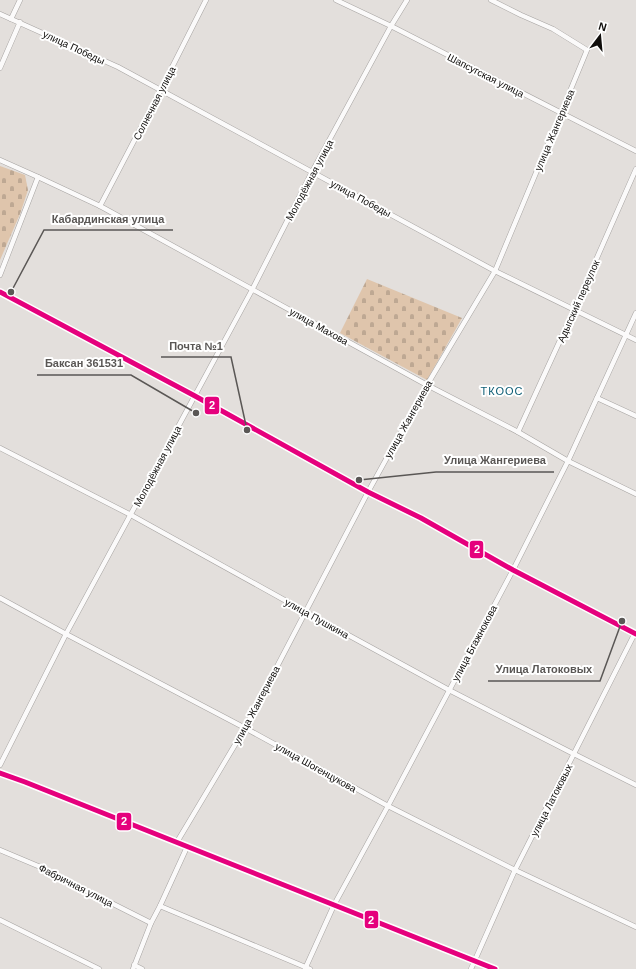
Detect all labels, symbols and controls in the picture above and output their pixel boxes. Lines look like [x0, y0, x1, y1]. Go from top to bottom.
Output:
north arrow [580, 16, 620, 56]
text: N [597, 20, 608, 33]
street label: улица Победы [41, 28, 106, 67]
street label: Шапсугская улица [446, 51, 526, 100]
street label: Солнечная улица [131, 64, 178, 142]
street label: улица Жангериева [532, 88, 577, 172]
street label: Молодёжная улица [283, 138, 336, 223]
street label: улица Победы [329, 178, 393, 219]
callout: Кабардинская улица [44, 207, 173, 230]
text: Кабардинская улица [52, 213, 165, 225]
street label: Адыгский переулок [555, 258, 602, 344]
street label: улица Махова [287, 306, 350, 347]
callout: Почта №1 [161, 334, 231, 357]
text: Почта №1 [169, 340, 223, 352]
callout: Баксан 361531 [37, 352, 131, 375]
text: Баксан 361531 [45, 357, 123, 369]
street label: улица Жангериева [382, 378, 435, 460]
district label: ТКООС [480, 385, 524, 397]
line badge: 2 [204, 396, 220, 415]
text: 2 [209, 399, 215, 411]
street label: Молодёжная улица [131, 424, 184, 509]
callout: Улица Жангериева [436, 449, 554, 472]
text: Улица Жангериева [444, 454, 547, 466]
line badge: 2 [469, 540, 484, 559]
text: 2 [474, 543, 480, 555]
street label: улица Пушкина [283, 596, 351, 641]
street label: улица Бгажнокова [450, 603, 499, 683]
callout: Улица Латоковых [488, 658, 600, 681]
text: Улица Латоковых [496, 663, 593, 675]
street label: улица Жангериева [231, 664, 282, 746]
street label: улица Шогенцукова [273, 741, 359, 795]
street label: улица Латоковых [528, 762, 574, 838]
line badge: 2 [116, 812, 132, 831]
text: 2 [121, 815, 127, 827]
street label: Фабричная улица [37, 862, 115, 909]
line badge: 2 [364, 910, 379, 929]
text: 2 [368, 914, 374, 926]

